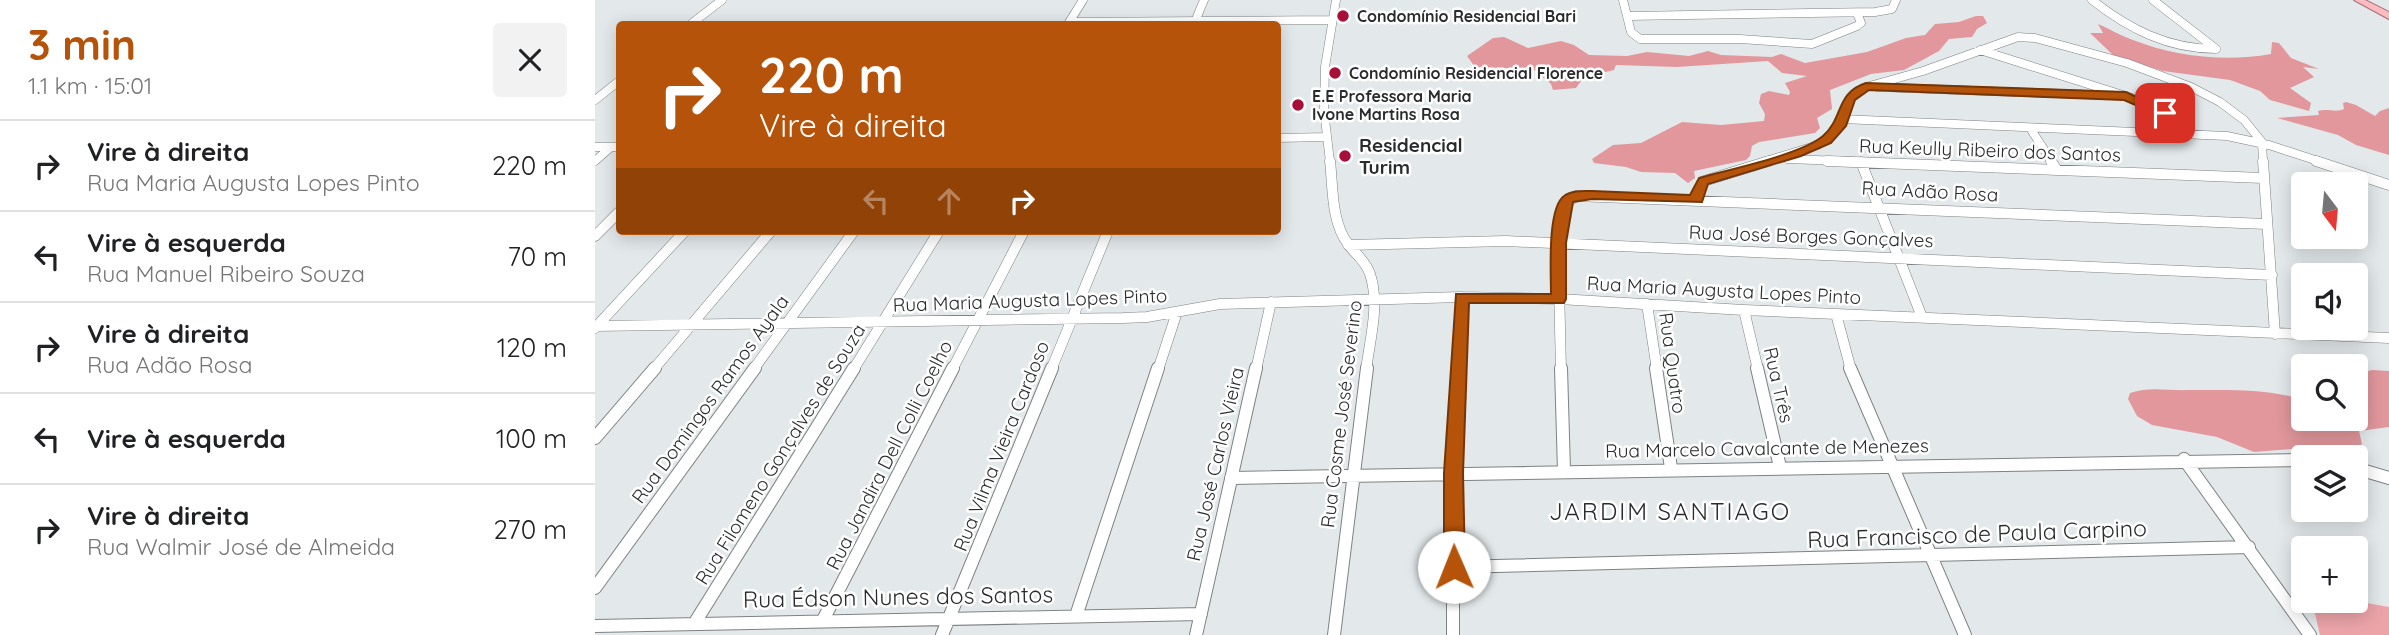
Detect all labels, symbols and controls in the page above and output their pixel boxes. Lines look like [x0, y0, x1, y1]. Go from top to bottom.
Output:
place label: Condomínio Residencial Bari [1357, 6, 1576, 26]
marker: Condomínio Residencial Bari [1335, 8, 1351, 24]
text: 3 min [28, 18, 136, 71]
button: close [493, 23, 567, 97]
text: 220 m [759, 44, 904, 105]
icon: right [644, 49, 735, 140]
place label: Condomínio Residencial Florence [1349, 63, 1603, 83]
marker: Condomínio Residencial Florence [1327, 65, 1343, 81]
text: 1.1 km · 15:01 [28, 71, 152, 100]
pin [2135, 83, 2195, 143]
place label: E.E Professora Maria Ivone Martins Rosa [1312, 86, 1472, 124]
icon: arrive [2146, 94, 2184, 132]
marker: E.E Professora Maria Ivone Martins Rosa [1290, 97, 1306, 113]
text: Vire à direita [759, 105, 947, 145]
place label: Residencial Turim [1359, 133, 1463, 179]
street label: Rua Keully Ribeiro dos Santos [1859, 133, 2121, 167]
text: Vire à direita [87, 135, 249, 168]
icon: right [28, 147, 66, 185]
marker: Residencial Turim [1337, 148, 1353, 164]
text: 220 m [492, 149, 567, 182]
text: Rua Maria Augusta Lopes Pinto [87, 168, 420, 197]
north arrow [2291, 172, 2368, 248]
map controls [2291, 172, 2368, 613]
street label: Rua Adão Rosa [1861, 175, 1999, 207]
icon: left [857, 182, 895, 220]
icon: ahead [930, 182, 968, 220]
icon: right [1003, 182, 1041, 220]
street label: Rua José Borges Gonçalves [1688, 220, 1934, 252]
text: Vire à esquerda [87, 226, 286, 259]
icon: left [28, 238, 66, 276]
text: 70 m [507, 240, 567, 273]
text: Rua Manuel Ribeiro Souza [87, 259, 365, 288]
button: sound [2291, 263, 2368, 340]
street label: Rua Maria Augusta Lopes Pinto [1586, 271, 1862, 309]
street label: Rua Maria Augusta Lopes Pinto [892, 283, 1168, 317]
street label: Rua Domingos Ramos Ayala [626, 290, 794, 508]
street label: Rua Cosme José Severino [1315, 299, 1367, 529]
street label: Rua Quatro [1654, 311, 1692, 415]
text: Vire à direita [87, 317, 249, 350]
street label: Rua Filomeno Gonçalves de Souza [690, 319, 870, 589]
icon: right [28, 329, 66, 367]
text: 120 m [497, 331, 567, 364]
street label: Rua Jandira Dell Colli Coelho [821, 336, 957, 574]
street label: Rua Vilma Vieira Cardoso [948, 337, 1054, 555]
street label: Rua Três [1759, 345, 1799, 425]
text: Rua Adão Rosa [87, 350, 253, 379]
button: search [2291, 354, 2368, 431]
street label: Rua José Carlos Vieira [1181, 365, 1249, 563]
icon: left [28, 420, 66, 458]
text: Vire à esquerda [87, 422, 286, 455]
text: 100 m [496, 422, 567, 455]
street label: Rua Marcelo Cavalcante de Menezes [1605, 433, 1929, 463]
button: layers [2291, 445, 2368, 522]
district label: JARDIM SANTIAGO [1549, 496, 1791, 526]
text: Vire à direita [87, 499, 249, 532]
icon: right [28, 511, 66, 549]
text: 270 m [493, 513, 567, 546]
street label: Rua Francisco de Paula Carpino [1807, 513, 2147, 554]
position arrow [1417, 530, 1491, 604]
text: Rua Walmir José de Almeida [87, 532, 395, 561]
button: + [2291, 536, 2368, 613]
street label: Rua Édson Nunes dos Santos [743, 579, 1053, 614]

